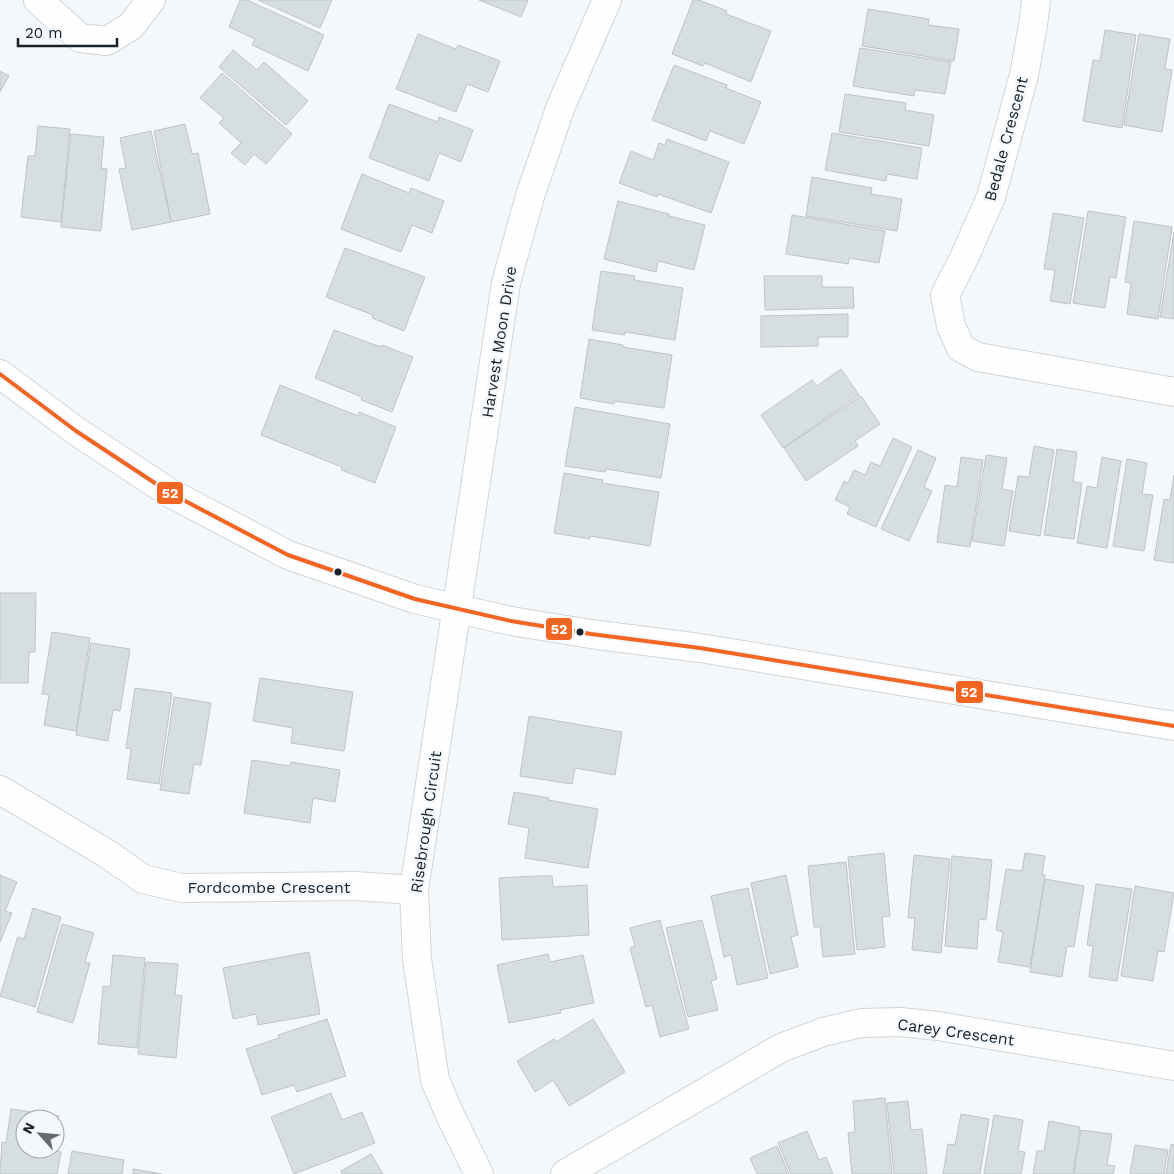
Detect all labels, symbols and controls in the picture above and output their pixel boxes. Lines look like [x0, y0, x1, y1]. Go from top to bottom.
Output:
scale bar [18, 15, 116, 47]
text: 20 m [25, 24, 63, 42]
street label: Bedale Crescent [980, 74, 1032, 203]
street label: Harvest Moon Drive [478, 265, 520, 419]
line badge: 52 [156, 481, 184, 505]
text: 52 [162, 485, 178, 501]
unlabelled marker [333, 567, 343, 577]
line badge: 52 [545, 617, 573, 641]
text: 52 [551, 621, 567, 637]
unlabelled marker [575, 627, 585, 637]
line badge: 52 [955, 680, 984, 704]
text: 52 [961, 684, 977, 700]
street label: Risebrough Circuit [407, 749, 445, 894]
street label: Fordcombe Crescent [188, 878, 351, 897]
street label: Carey Crescent [896, 1014, 1016, 1050]
north arrow [15, 1109, 65, 1159]
text: N [19, 1120, 38, 1136]

